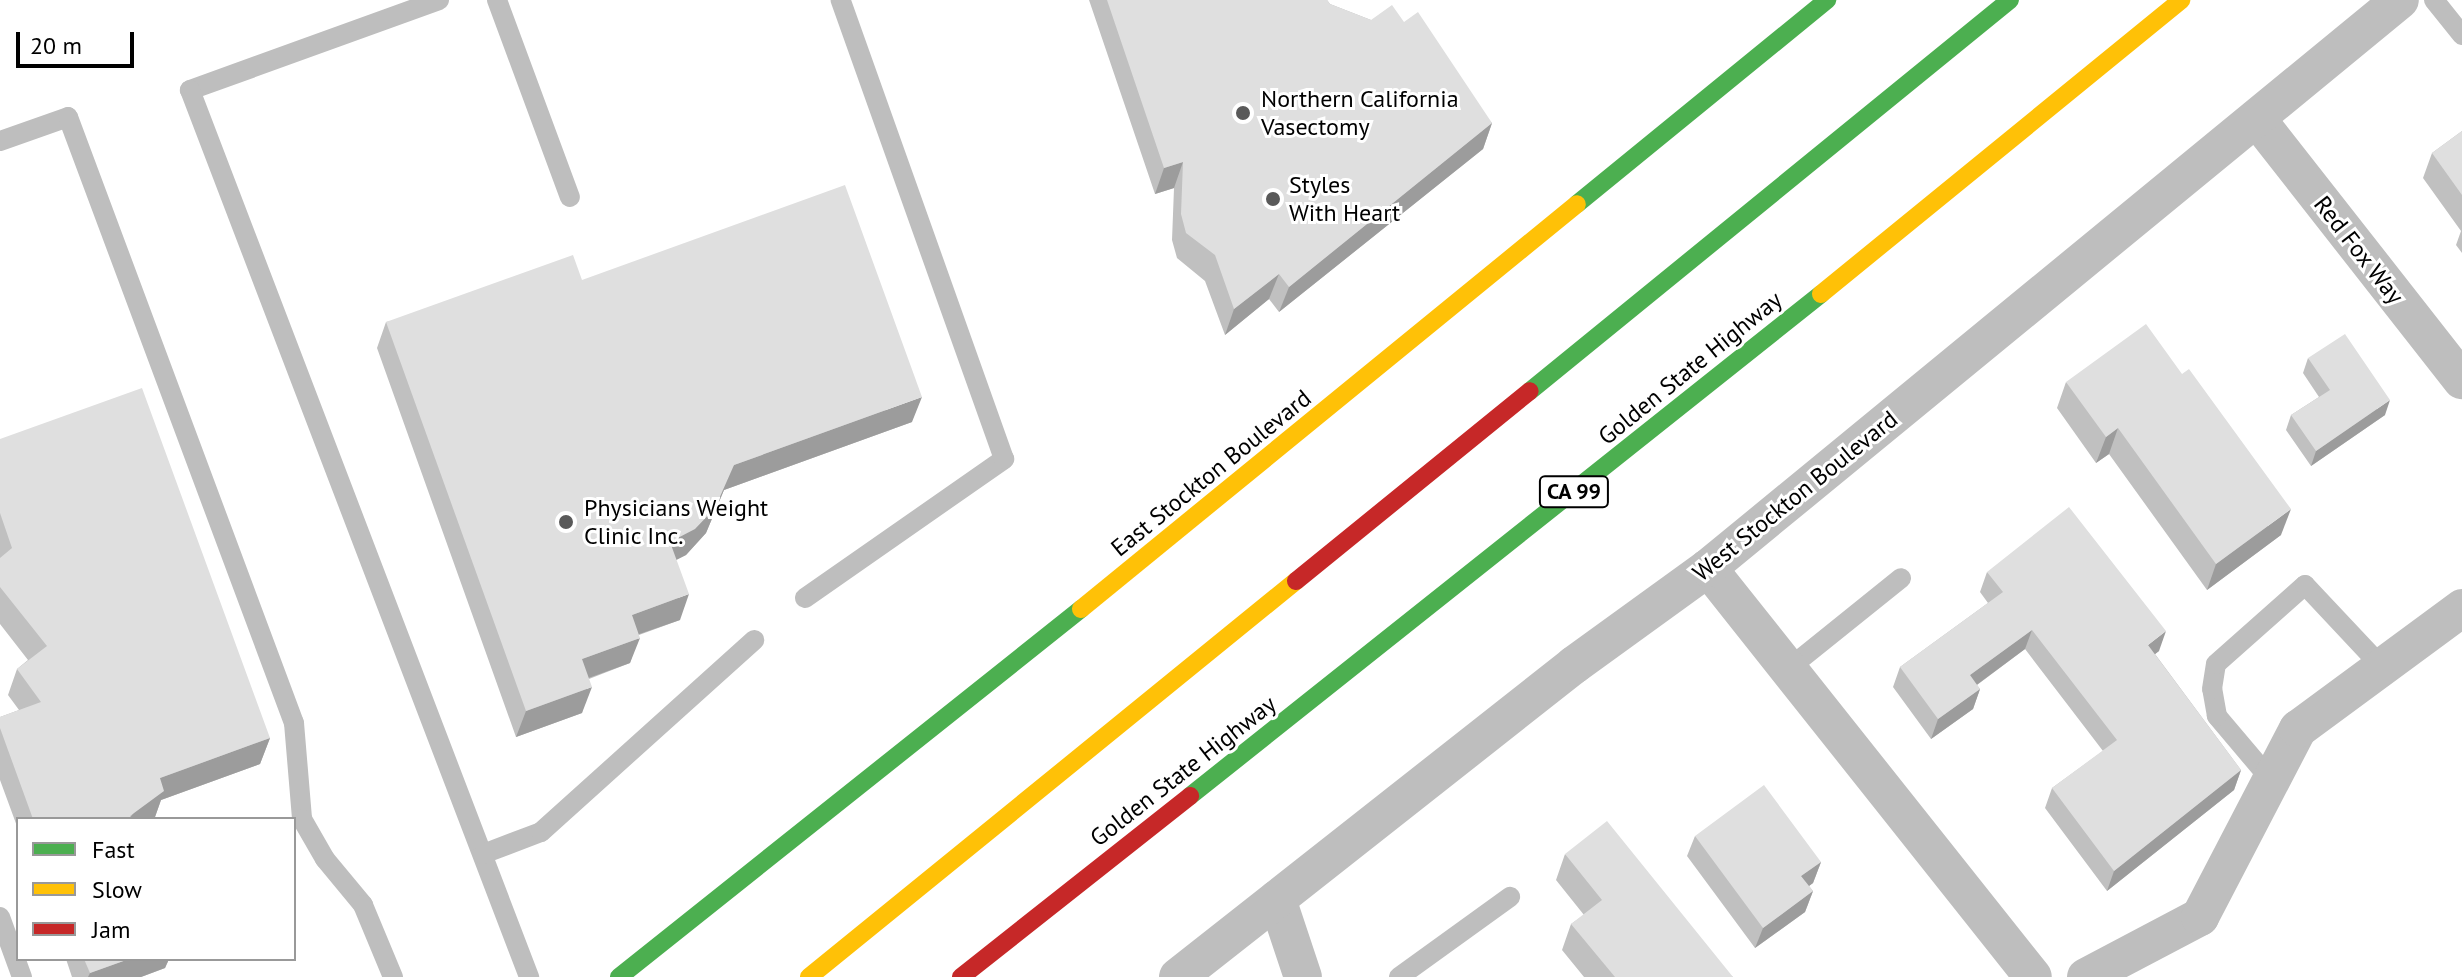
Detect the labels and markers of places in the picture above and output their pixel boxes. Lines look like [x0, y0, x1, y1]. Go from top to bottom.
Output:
place label: Northern California Vasectomy [1261, 85, 1459, 141]
marker: Northern California Vasectomy [1232, 102, 1254, 124]
place label: Styles With Heart [1289, 171, 1400, 227]
marker: Styles With Heart [1264, 190, 1282, 208]
place label: Physicians Weight Clinic Inc. [584, 494, 769, 550]
marker: Physicians Weight Clinic Inc. [555, 511, 577, 533]

